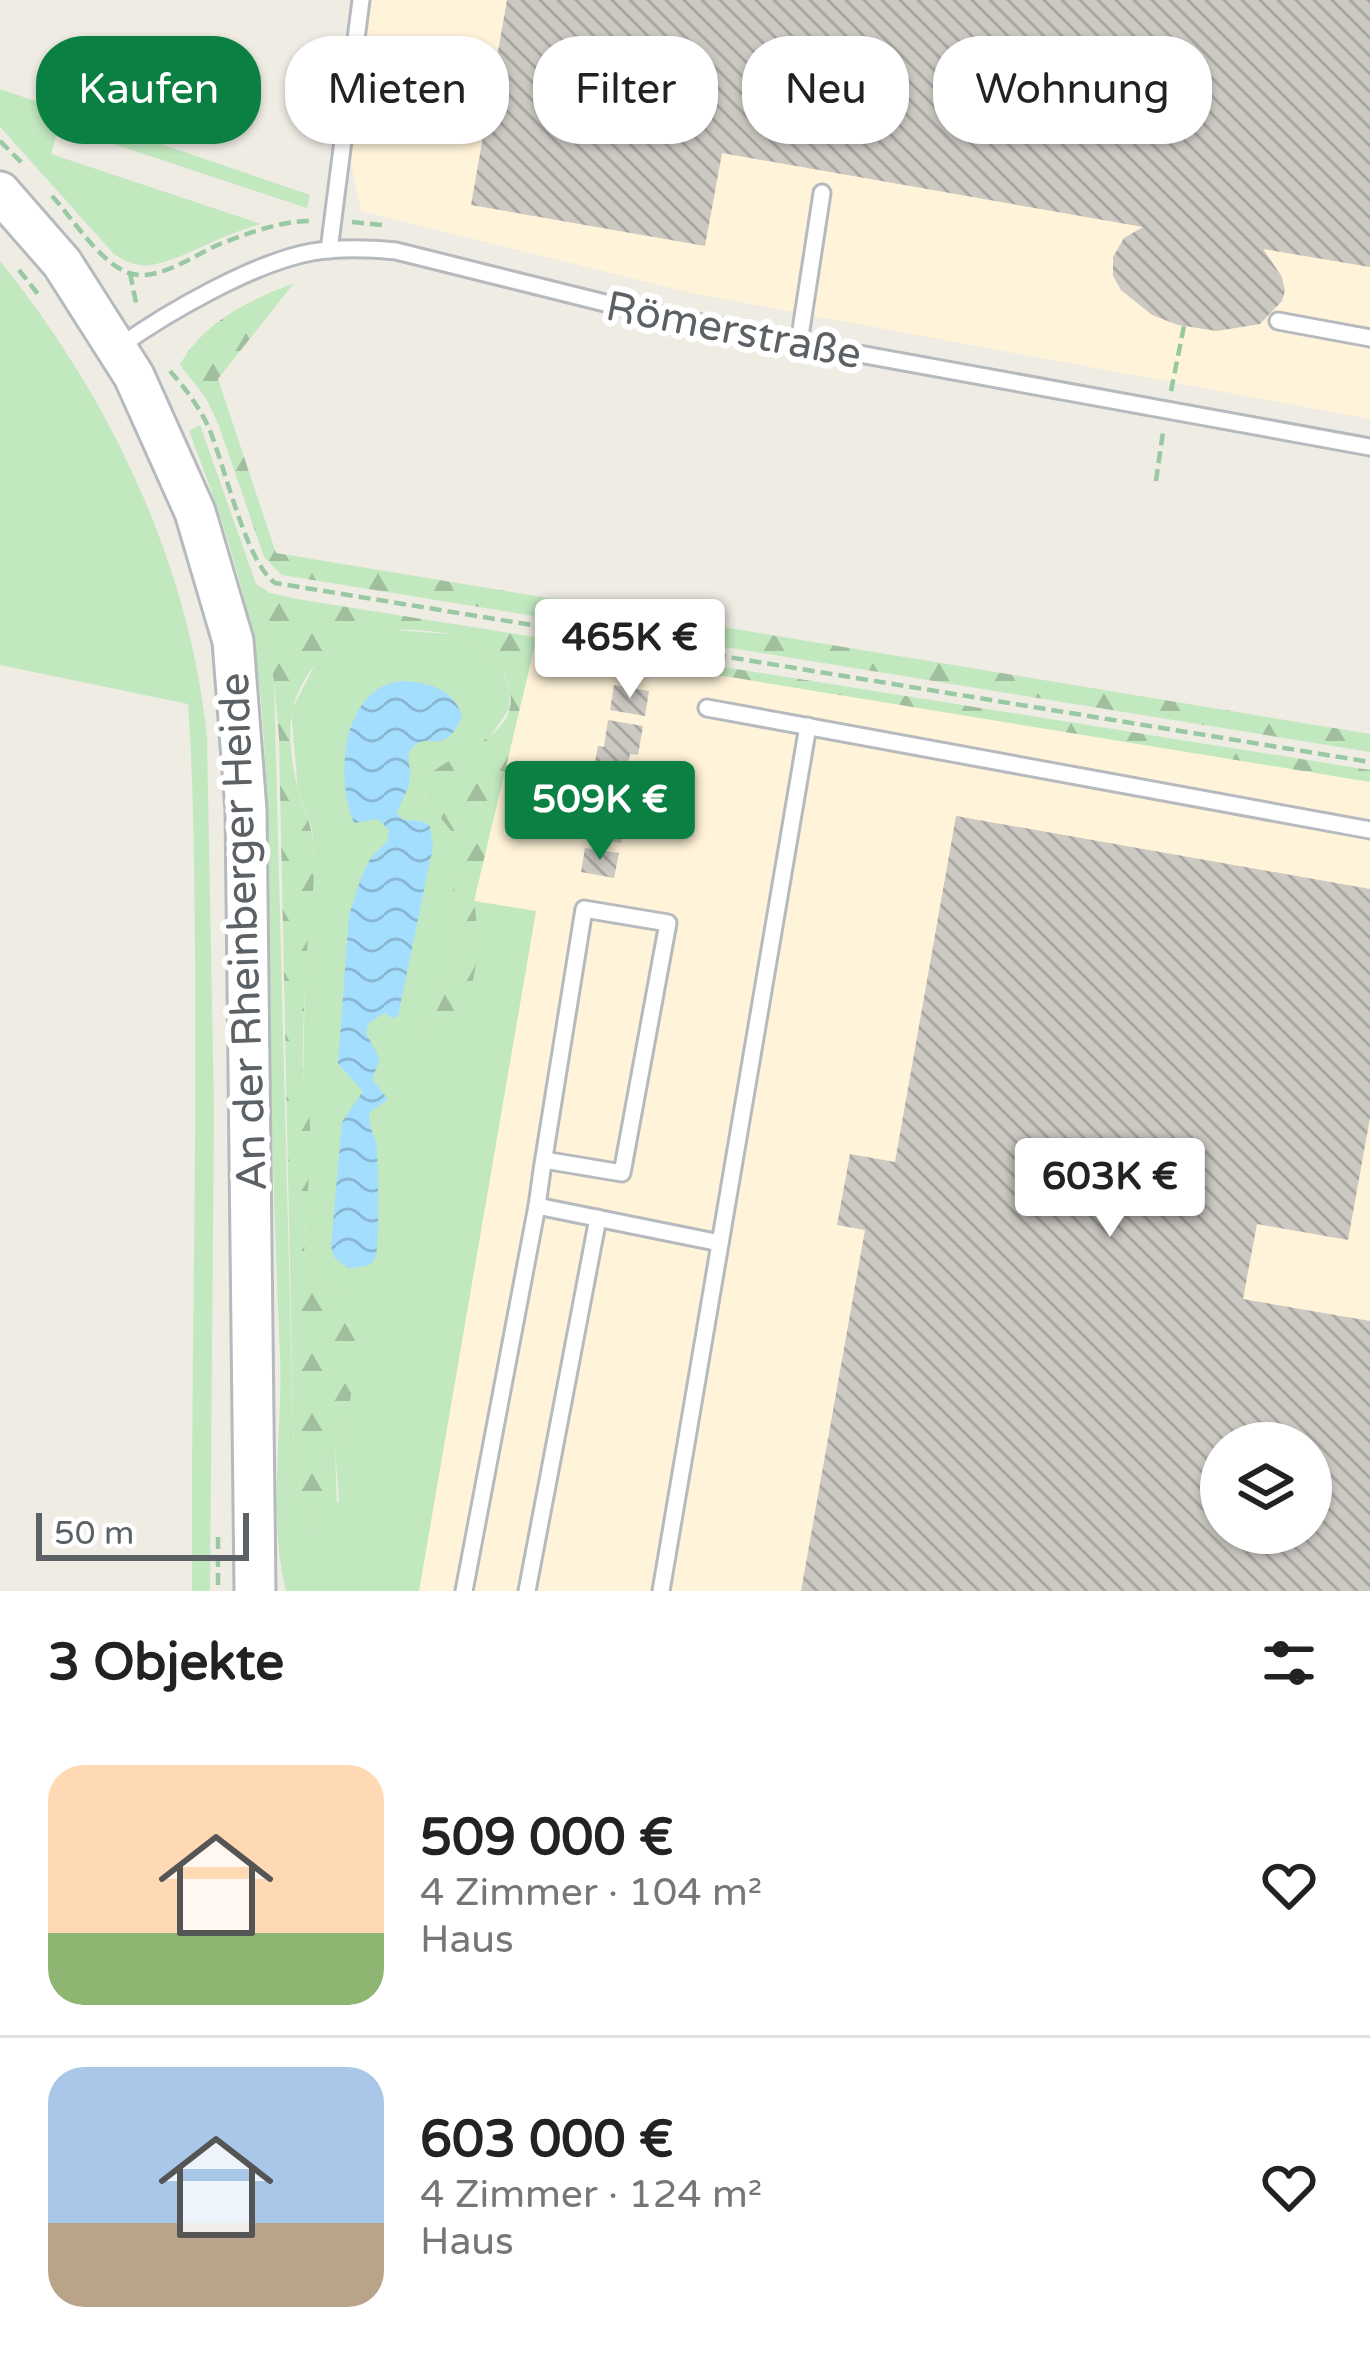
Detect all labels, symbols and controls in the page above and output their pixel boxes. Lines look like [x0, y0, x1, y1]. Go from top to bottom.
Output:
chip: Kaufen [36, 36, 261, 144]
chip: Mieten [285, 36, 509, 144]
chip: Filter [533, 36, 718, 144]
chip: Neu [742, 36, 909, 144]
chip: Wohnung [933, 36, 1212, 144]
street label: Römerstraße [602, 281, 866, 380]
pin: 465K € [532, 599, 728, 701]
text: 465K € [562, 614, 698, 661]
street label: An der Rheinberger Heide [209, 672, 278, 1192]
pin: 509K € [502, 761, 698, 863]
text: 509K € [532, 776, 668, 823]
pin: 603K € [1012, 1138, 1208, 1240]
text: 603K € [1042, 1153, 1178, 1200]
map controls [1200, 1422, 1332, 1554]
button: layers [1200, 1422, 1332, 1554]
scale bar [36, 1507, 249, 1560]
text: 50 m [54, 1514, 134, 1553]
icon: filters [1256, 1630, 1322, 1696]
text: 3 Objekte [48, 1632, 284, 1694]
text: 509 000 € [420, 1807, 673, 1869]
icon: home [144, 1813, 288, 1957]
icon: heart [1256, 1852, 1322, 1918]
text: 4 Zimmer · 104 m² [420, 1869, 762, 1916]
text: Haus [420, 1916, 514, 1963]
text: 603 000 € [420, 2109, 673, 2171]
icon: home [144, 2115, 288, 2259]
icon: heart [1256, 2154, 1322, 2220]
text: 4 Zimmer · 124 m² [420, 2171, 762, 2218]
text: Haus [420, 2218, 514, 2265]

